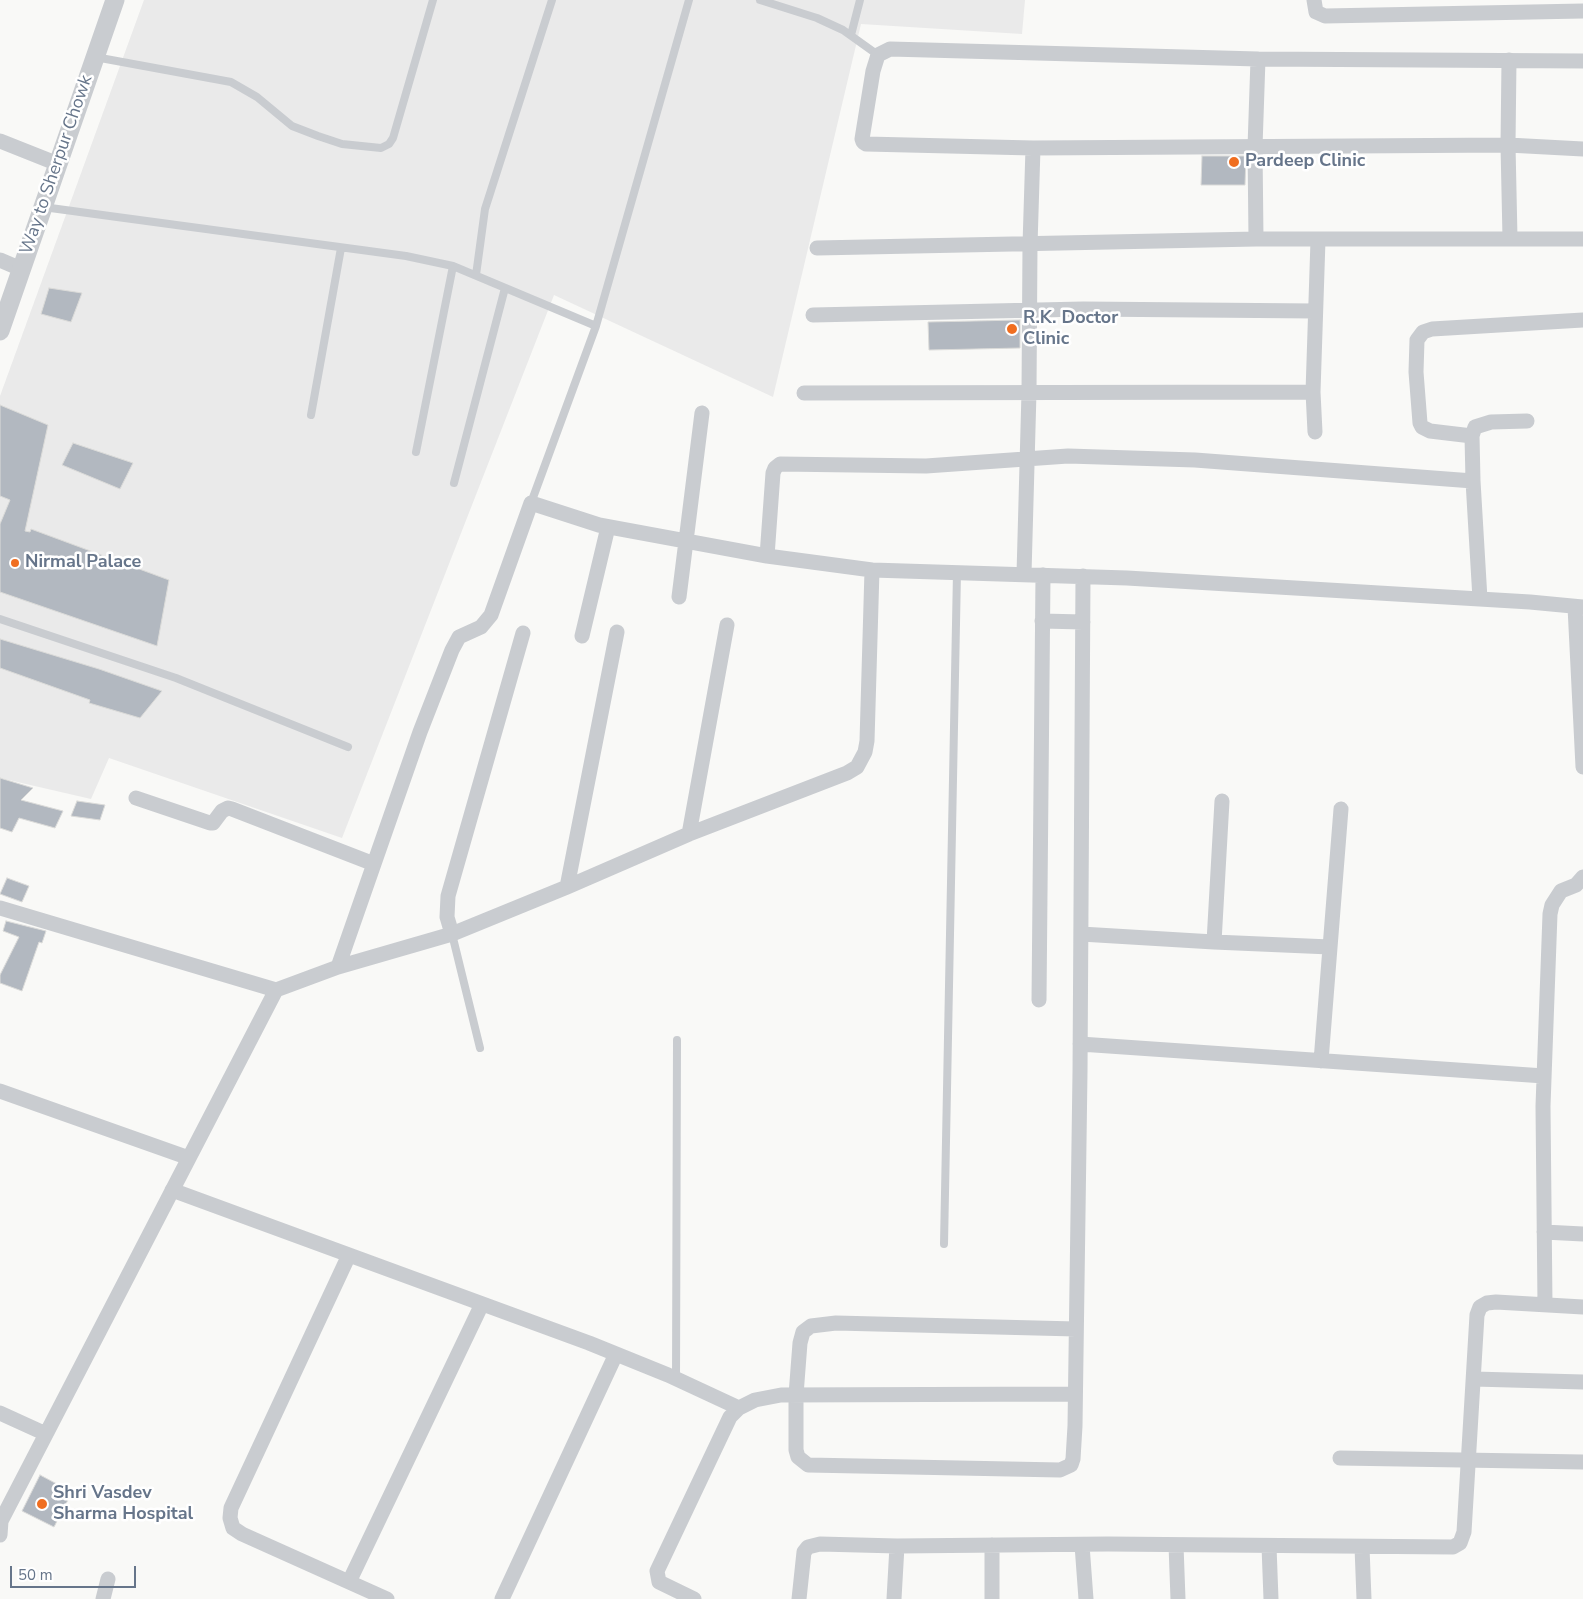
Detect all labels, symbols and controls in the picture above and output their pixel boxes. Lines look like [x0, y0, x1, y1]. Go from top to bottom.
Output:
street label: Way to Sherpur Chowk [16, 72, 98, 258]
place label: Pardeep Clinic [1245, 151, 1365, 173]
marker: Pardeep Clinic [1227, 155, 1241, 169]
place label: R.K. Doctor Clinic [1023, 308, 1118, 350]
marker: R.K. Doctor Clinic [1005, 322, 1019, 336]
place label: Nirmal Palace [25, 552, 141, 574]
marker: Nirmal Palace [9, 557, 21, 569]
place label: Shri Vasdev Sharma Hospital [53, 1483, 193, 1526]
marker: Shri Vasdev Sharma Hospital [35, 1497, 49, 1511]
scale bar [12, 1556, 139, 1588]
text: 50 m [18, 1565, 53, 1585]

